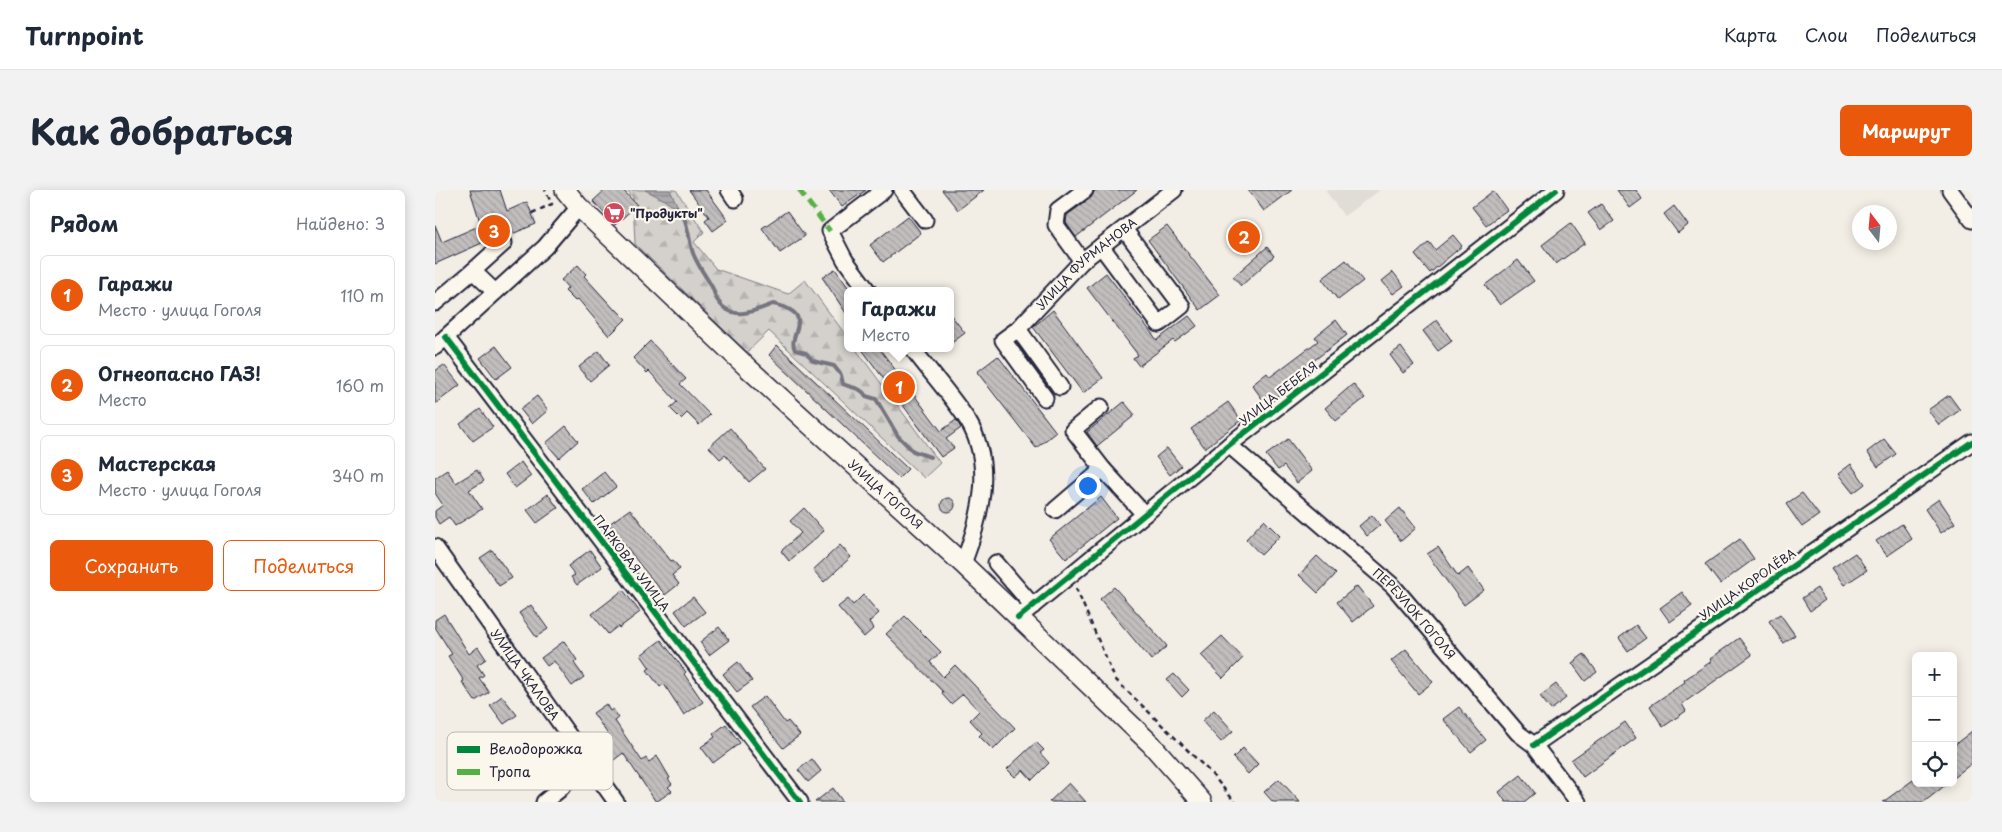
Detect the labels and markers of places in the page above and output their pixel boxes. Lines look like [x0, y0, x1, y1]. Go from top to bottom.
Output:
supermarket icon: "Продукты" [602, 201, 626, 225]
place label: "Продукты" [630, 204, 703, 222]
pin: 3 [478, 212, 510, 250]
pin: 2 [1228, 218, 1260, 256]
pin: 1 [883, 368, 915, 406]

